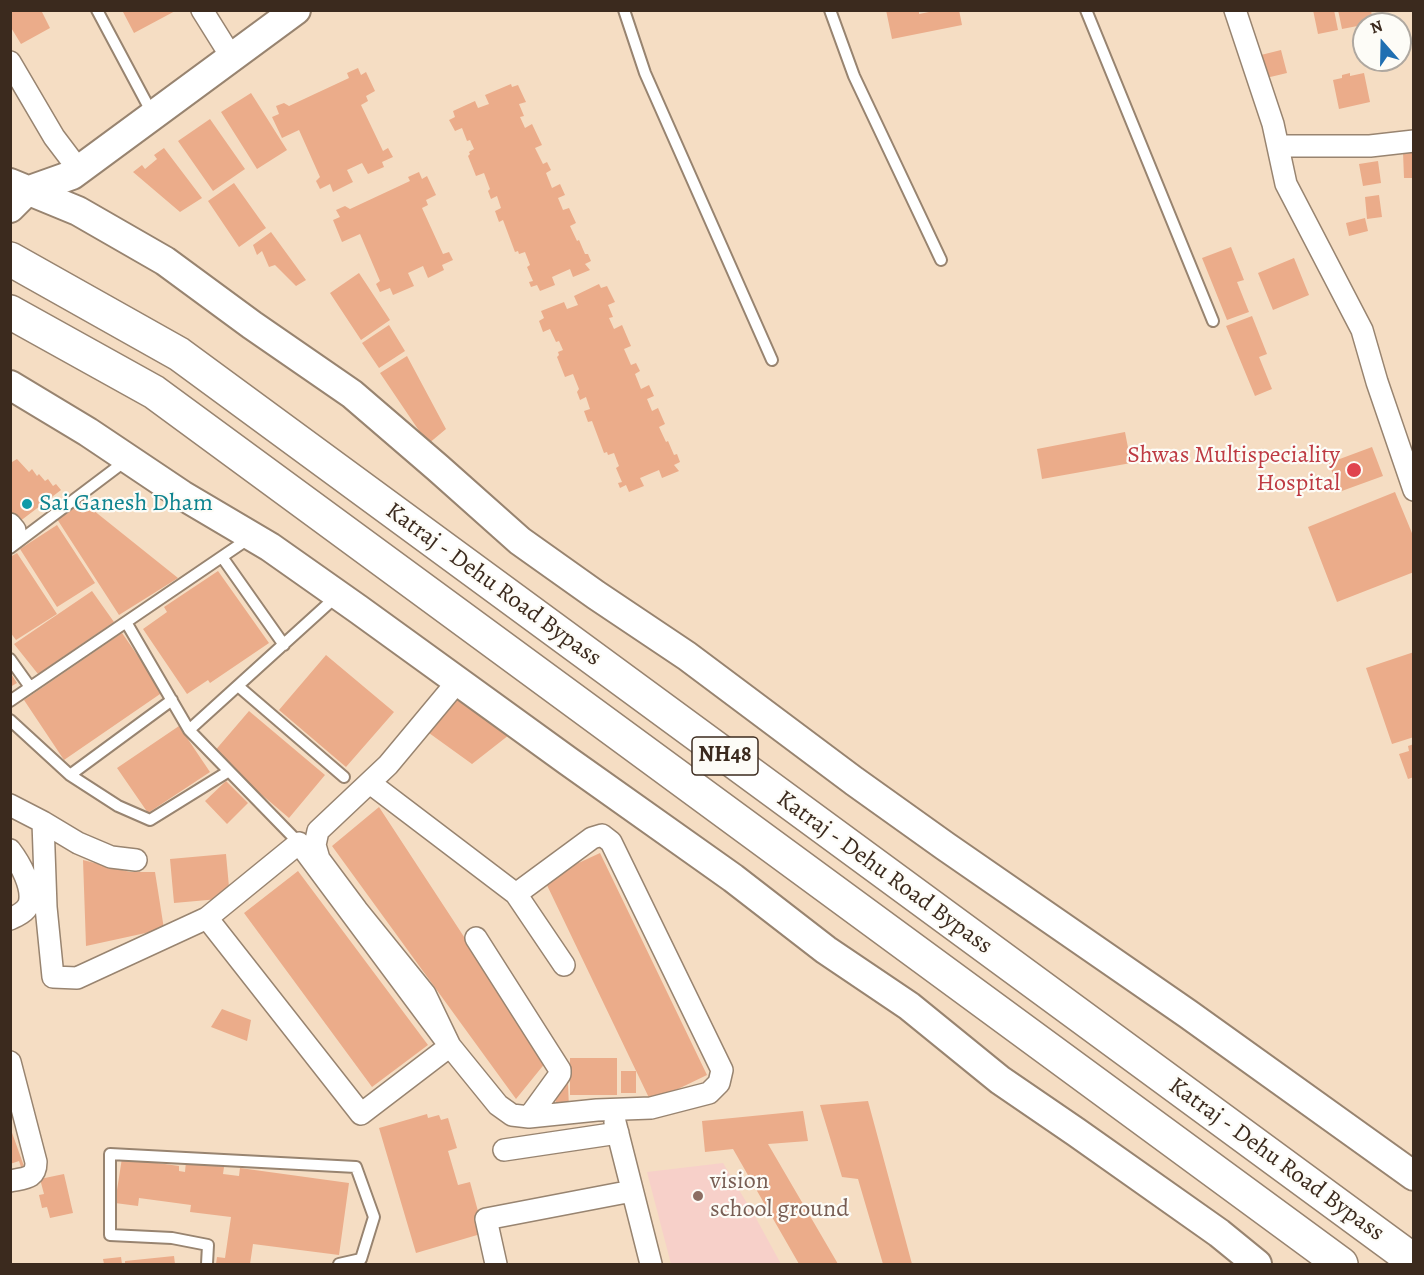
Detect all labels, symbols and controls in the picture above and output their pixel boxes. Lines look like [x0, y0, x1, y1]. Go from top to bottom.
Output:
north arrow [1352, 12, 1412, 72]
text: N [1367, 15, 1386, 39]
place label: Shwas Multispeciality Hospital [1127, 442, 1340, 498]
marker: Shwas Multispeciality Hospital [1345, 461, 1363, 479]
place label: Sai Ganesh Dham [39, 490, 213, 518]
marker: Sai Ganesh Dham [20, 497, 34, 511]
street label: Katraj - Dehu Road Bypass [380, 497, 606, 673]
road number: NH48 [692, 737, 758, 775]
street label: Katraj - Dehu Road Bypass [771, 785, 997, 961]
street label: Katraj - Dehu Road Bypass [1163, 1072, 1389, 1248]
place label: vision school ground [710, 1168, 849, 1224]
marker: vision school ground [691, 1189, 705, 1203]

